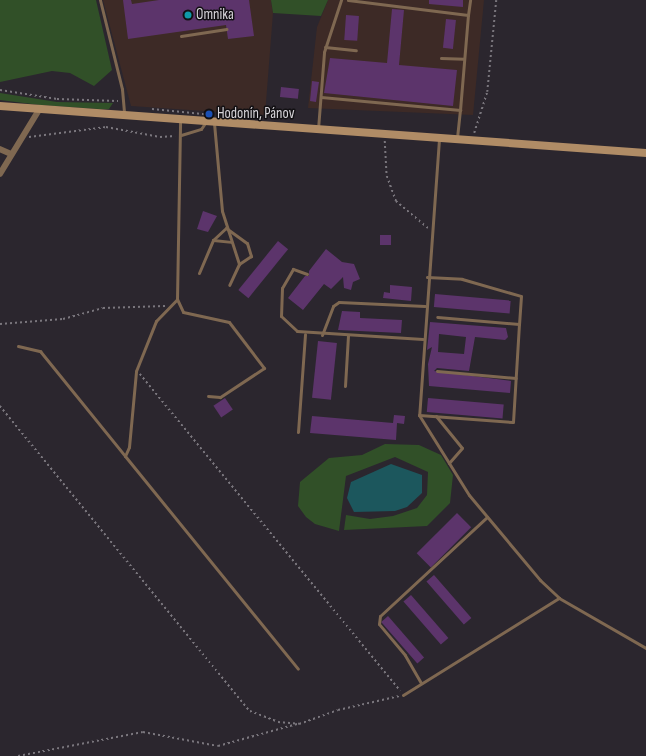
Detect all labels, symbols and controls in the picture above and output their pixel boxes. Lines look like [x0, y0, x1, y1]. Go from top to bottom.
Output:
place label: Omnika [196, 6, 234, 24]
marker: Omnika [183, 10, 193, 20]
place label: Hodonín, Pánov [217, 105, 294, 123]
marker: Hodonín, Pánov [204, 109, 214, 119]

